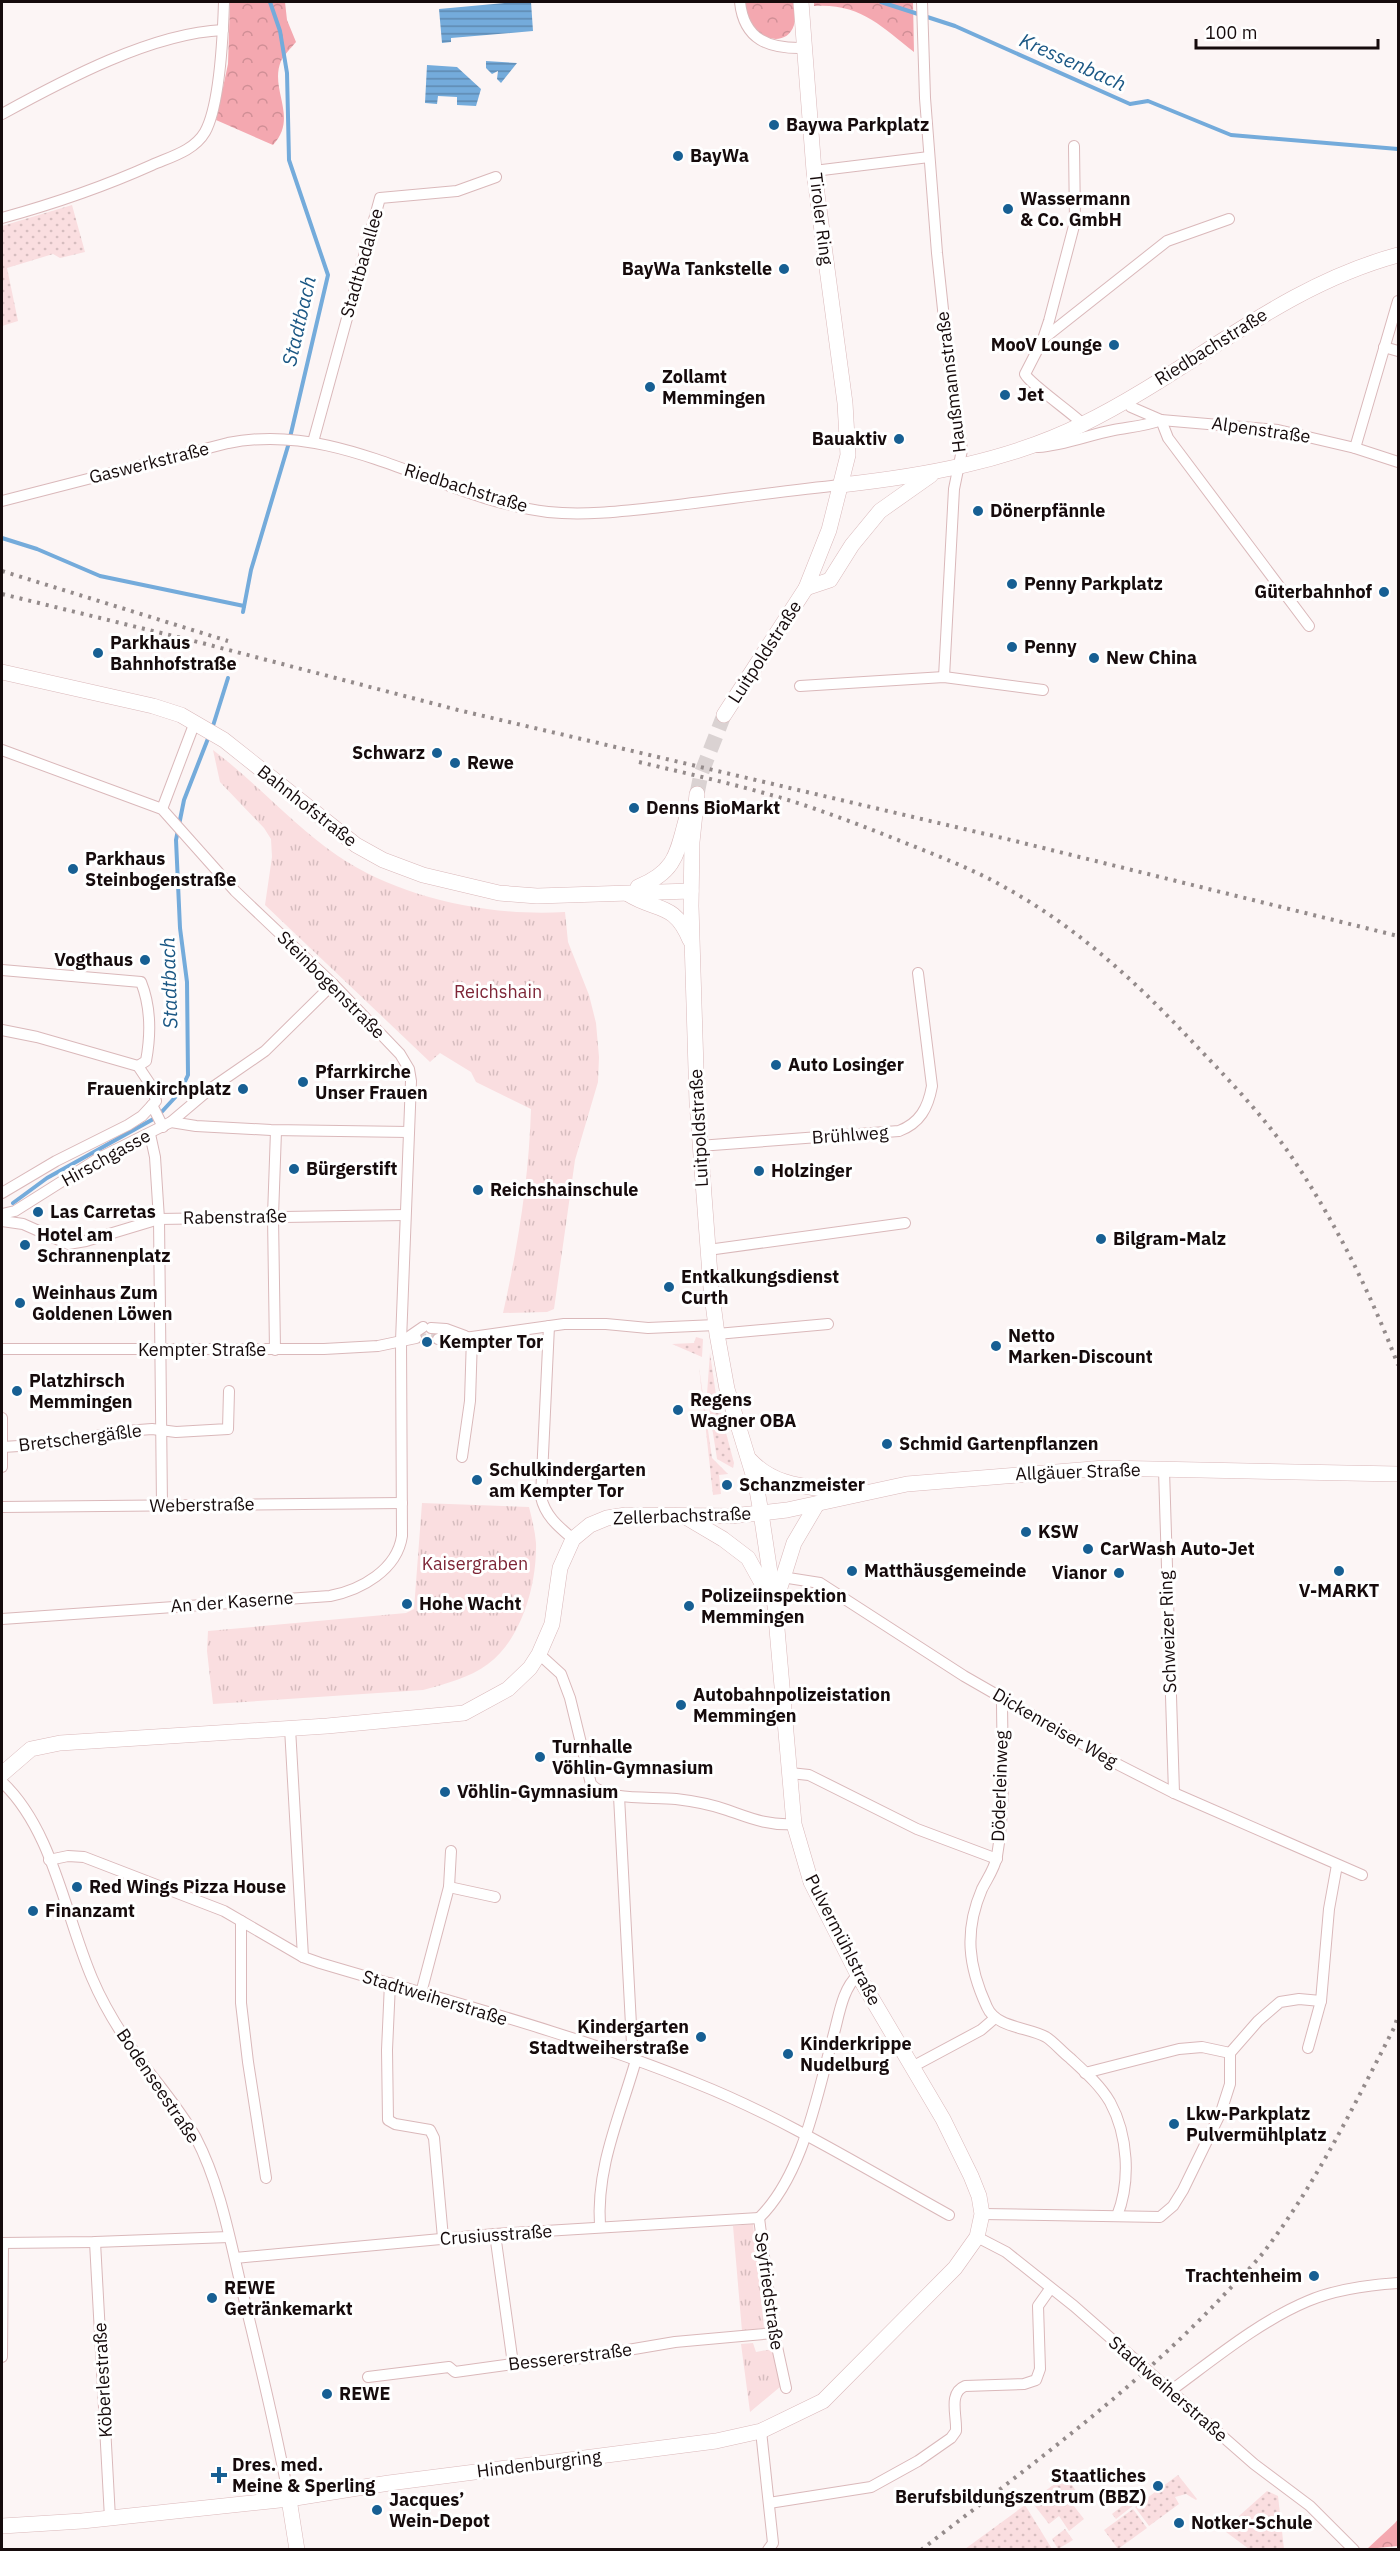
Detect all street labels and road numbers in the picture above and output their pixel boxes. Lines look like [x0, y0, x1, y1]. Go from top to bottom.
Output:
street label: Tiroler Ring [804, 171, 839, 267]
street label: Stadtbadallee [335, 205, 388, 320]
street label: Riedbachstraße [1150, 303, 1271, 390]
street label: Haußmannstraße [930, 310, 971, 454]
street label: Alpenstraße [1210, 411, 1312, 448]
street label: Gaswerkstraße [87, 436, 211, 489]
street label: Riedbachstraße [401, 458, 531, 517]
street label: Luitpoldstraße [723, 596, 806, 708]
street label: Bahnhofstraße [253, 759, 362, 852]
street label: Steinbogenstraße [272, 926, 390, 1044]
street label: Luitpoldstraße [684, 1068, 713, 1188]
street label: Brühlweg [811, 1120, 890, 1149]
street label: Hirschgasse [57, 1124, 154, 1191]
street label: Rabenstraße [183, 1204, 287, 1229]
street label: Kempter Straße [138, 1338, 266, 1361]
street label: Bretschergäßle [17, 1419, 143, 1456]
street label: Allgäuer Straße [1015, 1458, 1141, 1485]
street label: Weberstraße [149, 1492, 255, 1517]
street label: Zellerbachstraße [612, 1502, 752, 1529]
street label: Schweizer Ring [1154, 1570, 1181, 1694]
street label: An der Kaserne [170, 1586, 294, 1617]
street label: Dickenreiser Weg [989, 1682, 1122, 1773]
street label: Döderleinweg [986, 1729, 1013, 1842]
street label: Pulvermühlstraße [800, 1870, 887, 2010]
street label: Stadtweiherstraße [360, 1965, 511, 2031]
street label: Bodenseestraße [112, 2024, 205, 2148]
street label: Crusiusstraße [439, 2219, 553, 2250]
street label: Seyfriedstraße [750, 2230, 789, 2352]
street label: Köberlestraße [88, 2322, 117, 2438]
street label: Stadtweiherstraße [1104, 2331, 1233, 2447]
street label: Bessererstraße [507, 2337, 633, 2376]
street label: Hindenburgring [475, 2444, 603, 2483]

